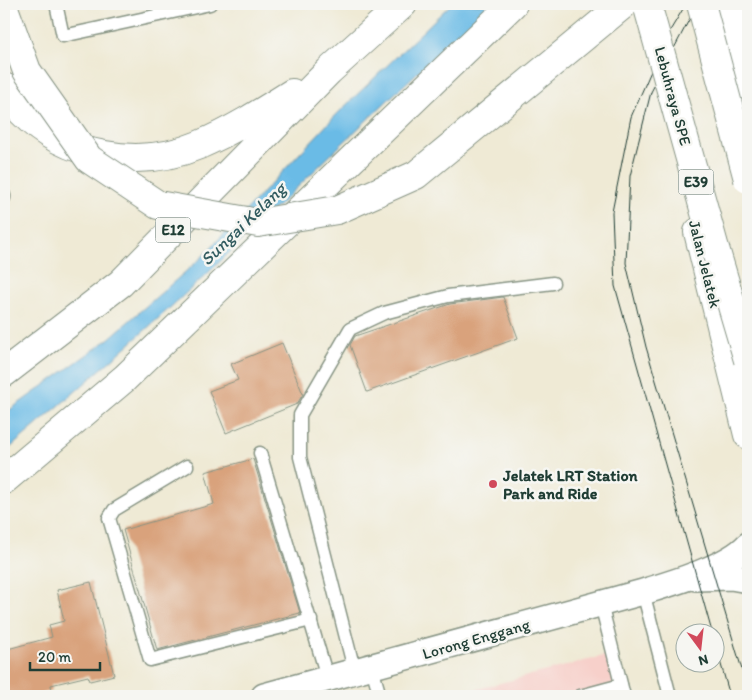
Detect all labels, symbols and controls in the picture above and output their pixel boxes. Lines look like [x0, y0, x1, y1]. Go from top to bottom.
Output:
street label: Lebuhraya SPE [651, 44, 695, 148]
road number: E39 [678, 170, 714, 194]
water label: Sungai Kelang [196, 176, 292, 270]
road number: E12 [156, 218, 190, 242]
street label: Jalan Jelatek [685, 218, 725, 310]
place label: Jelatek LRT Station Park and Ride [502, 466, 639, 503]
marker: Jelatek LRT Station Park and Ride [487, 478, 499, 490]
street label: Lorong Enggang [420, 614, 533, 663]
north arrow [674, 622, 724, 672]
scale bar [30, 640, 100, 672]
text: 20 m [38, 648, 72, 666]
text: N [696, 651, 710, 670]

